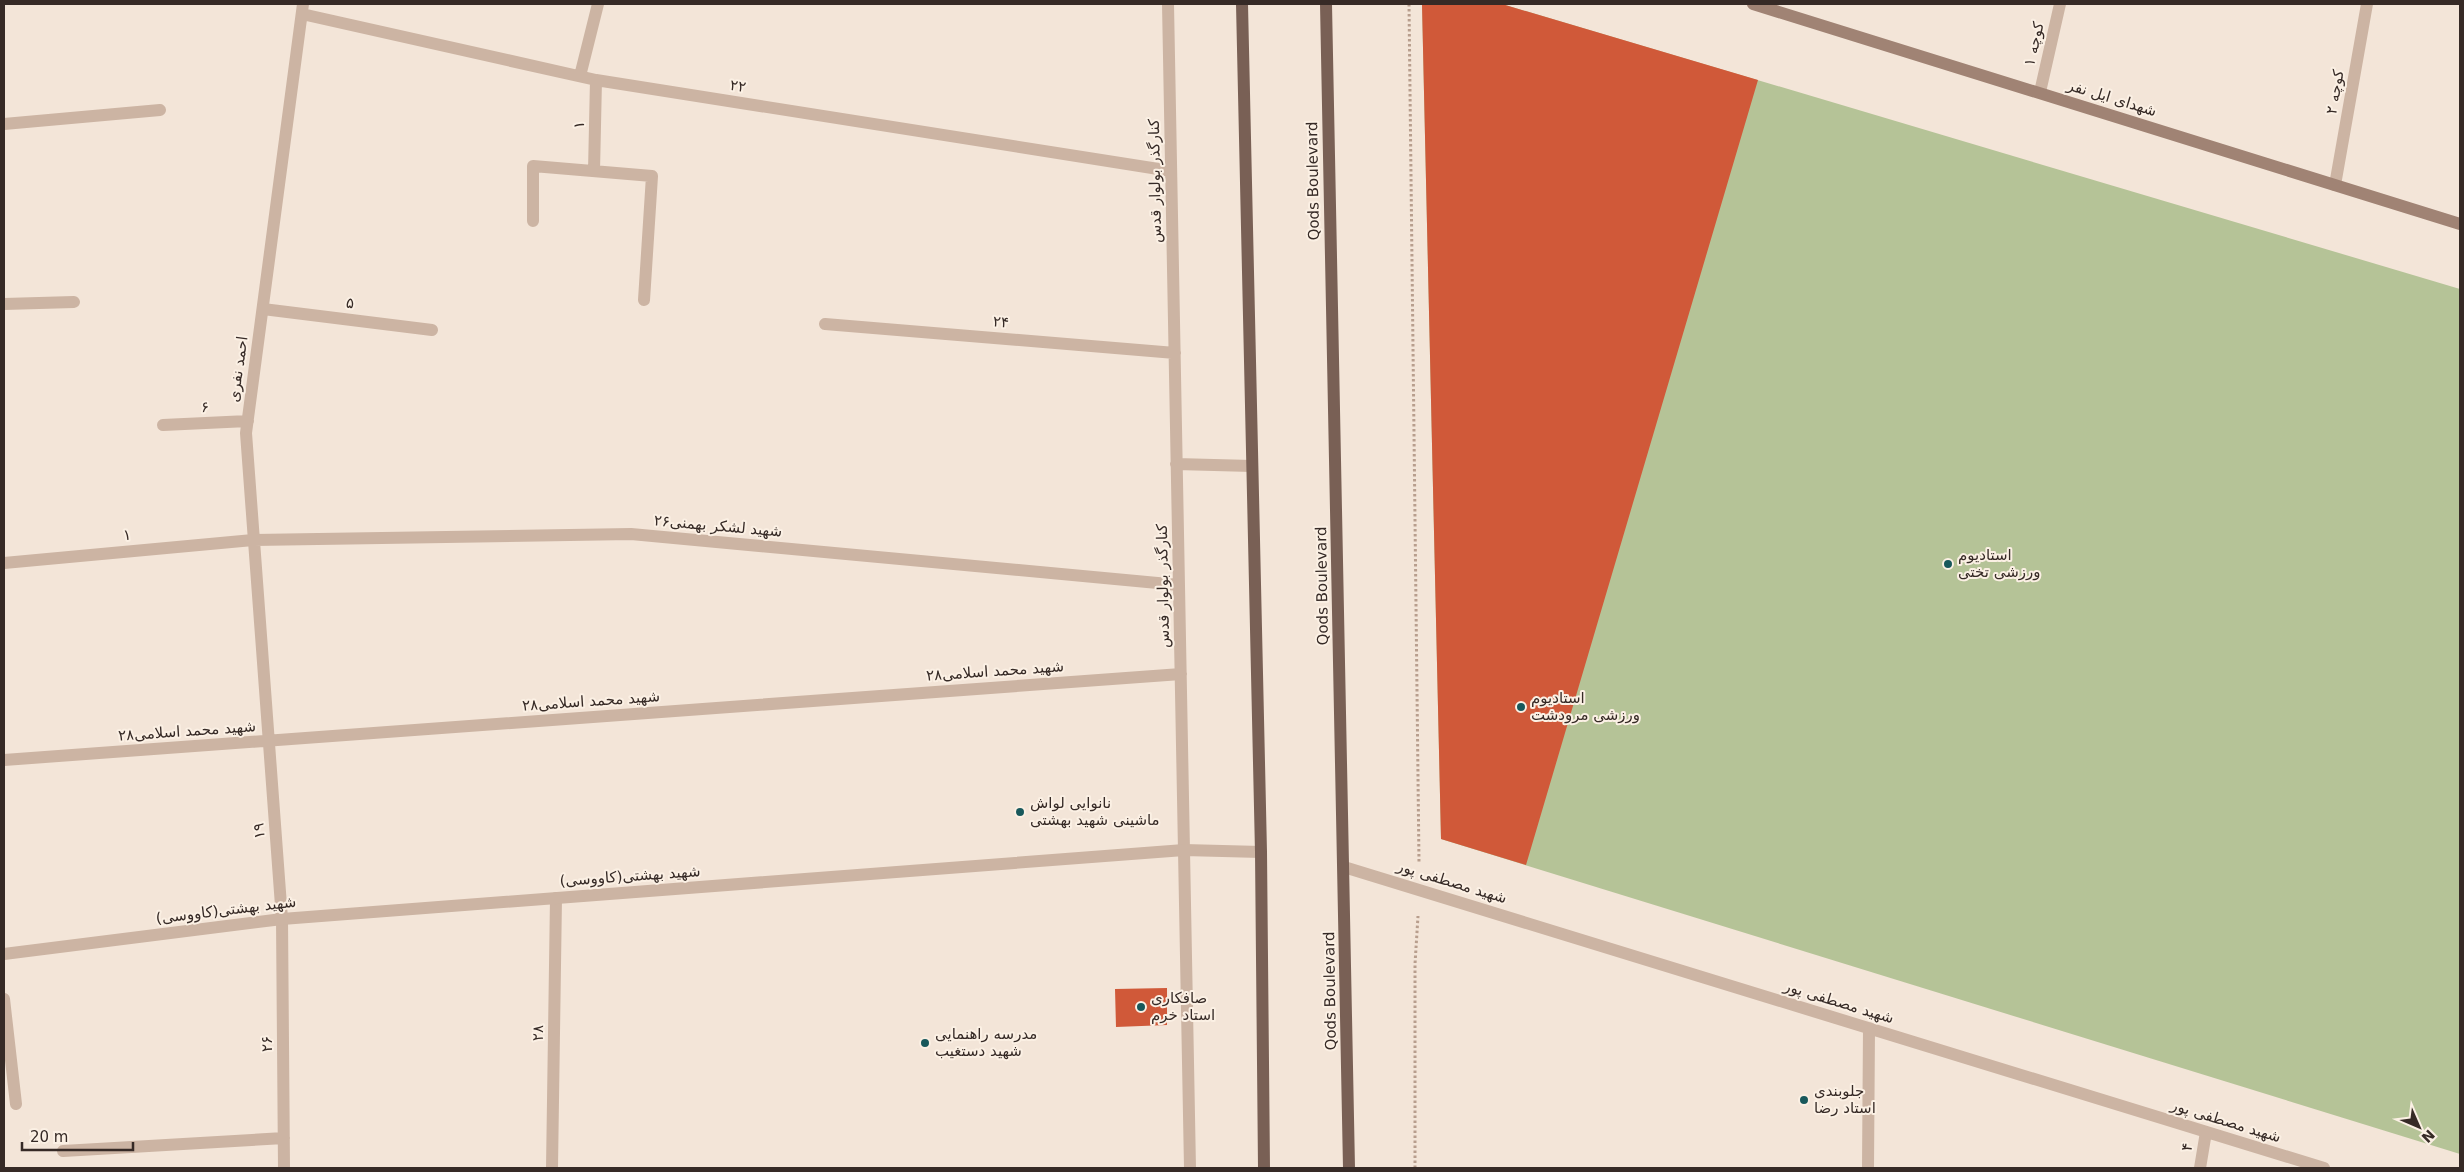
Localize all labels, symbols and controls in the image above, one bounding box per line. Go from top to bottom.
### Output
street label: کوچه ۱ [2020,19,2048,68]
street label: کوچه ۲ [2322,67,2348,116]
street label: ۲۲ [729,76,747,96]
street label: شهدای ایل نفر [2064,76,2159,120]
street label: کنارگذر بولوار قدس [1145,118,1165,243]
street label: ۱ [570,121,588,129]
street label: Qods Boulevard [1303,121,1323,241]
street label: ۵ [345,294,355,312]
street label: ۲۴ [992,312,1010,332]
street label: احمد نفری [224,335,252,403]
street label: ۶ [201,398,209,416]
street label: شهید لشکر بهمنی۲۶ [653,511,783,541]
street label: کنارگذر بولوار قدس [1153,523,1173,648]
street label: ۱ [122,526,132,544]
street label: Qods Boulevard [1312,526,1332,646]
place label: استادیوم ورزشی تختی [1958,546,2040,581]
marker: استادیوم ورزشی تختی [1942,558,1954,570]
street label: شهید محمد اسلامی۲۸ [926,657,1064,685]
street label: شهید محمد اسلامی۲۸ [522,687,660,715]
place label: استادیوم ورزشی مرودشت [1531,689,1640,724]
marker: استادیوم ورزشی مرودشت [1515,701,1527,713]
street label: شهید محمد اسلامی۲۸ [118,717,256,745]
place label: نانوایی لواش ماشینی شهید بهشتی [1030,794,1160,829]
marker: نانوایی لواش ماشینی شهید بهشتی [1014,806,1026,818]
street label: ۱۹ [249,822,269,840]
street label: شهید مصطفی پور [1394,856,1509,908]
street label: شهید بهشتی(کاووسی) [559,862,701,890]
street label: شهید بهشتی(کاووسی) [155,892,297,928]
street label: Qods Boulevard [1320,931,1340,1051]
street label: شهید مصطفی پور [1781,976,1896,1028]
place label: صافکاری استاد خرم [1151,989,1215,1024]
marker: صافکاری استاد خرم [1135,1001,1147,1013]
street label: ۲۸ [529,1025,547,1041]
place label: مدرسه راهنمایی شهید دستغیب [935,1025,1037,1060]
street label: ۲۶ [258,1036,276,1052]
marker: مدرسه راهنمایی شهید دستغیب [919,1037,931,1049]
place label: جلوبندی استاد رضا [1814,1082,1876,1117]
marker: جلوبندی استاد رضا [1798,1094,1810,1106]
street label: شهید مصطفی پور [2168,1095,2283,1147]
north arrow [2394,1102,2444,1152]
scale bar [22,1120,134,1152]
text: N [2418,1126,2438,1146]
text: 20 m [30,1128,68,1146]
street label: ۴ [2177,1142,2197,1152]

